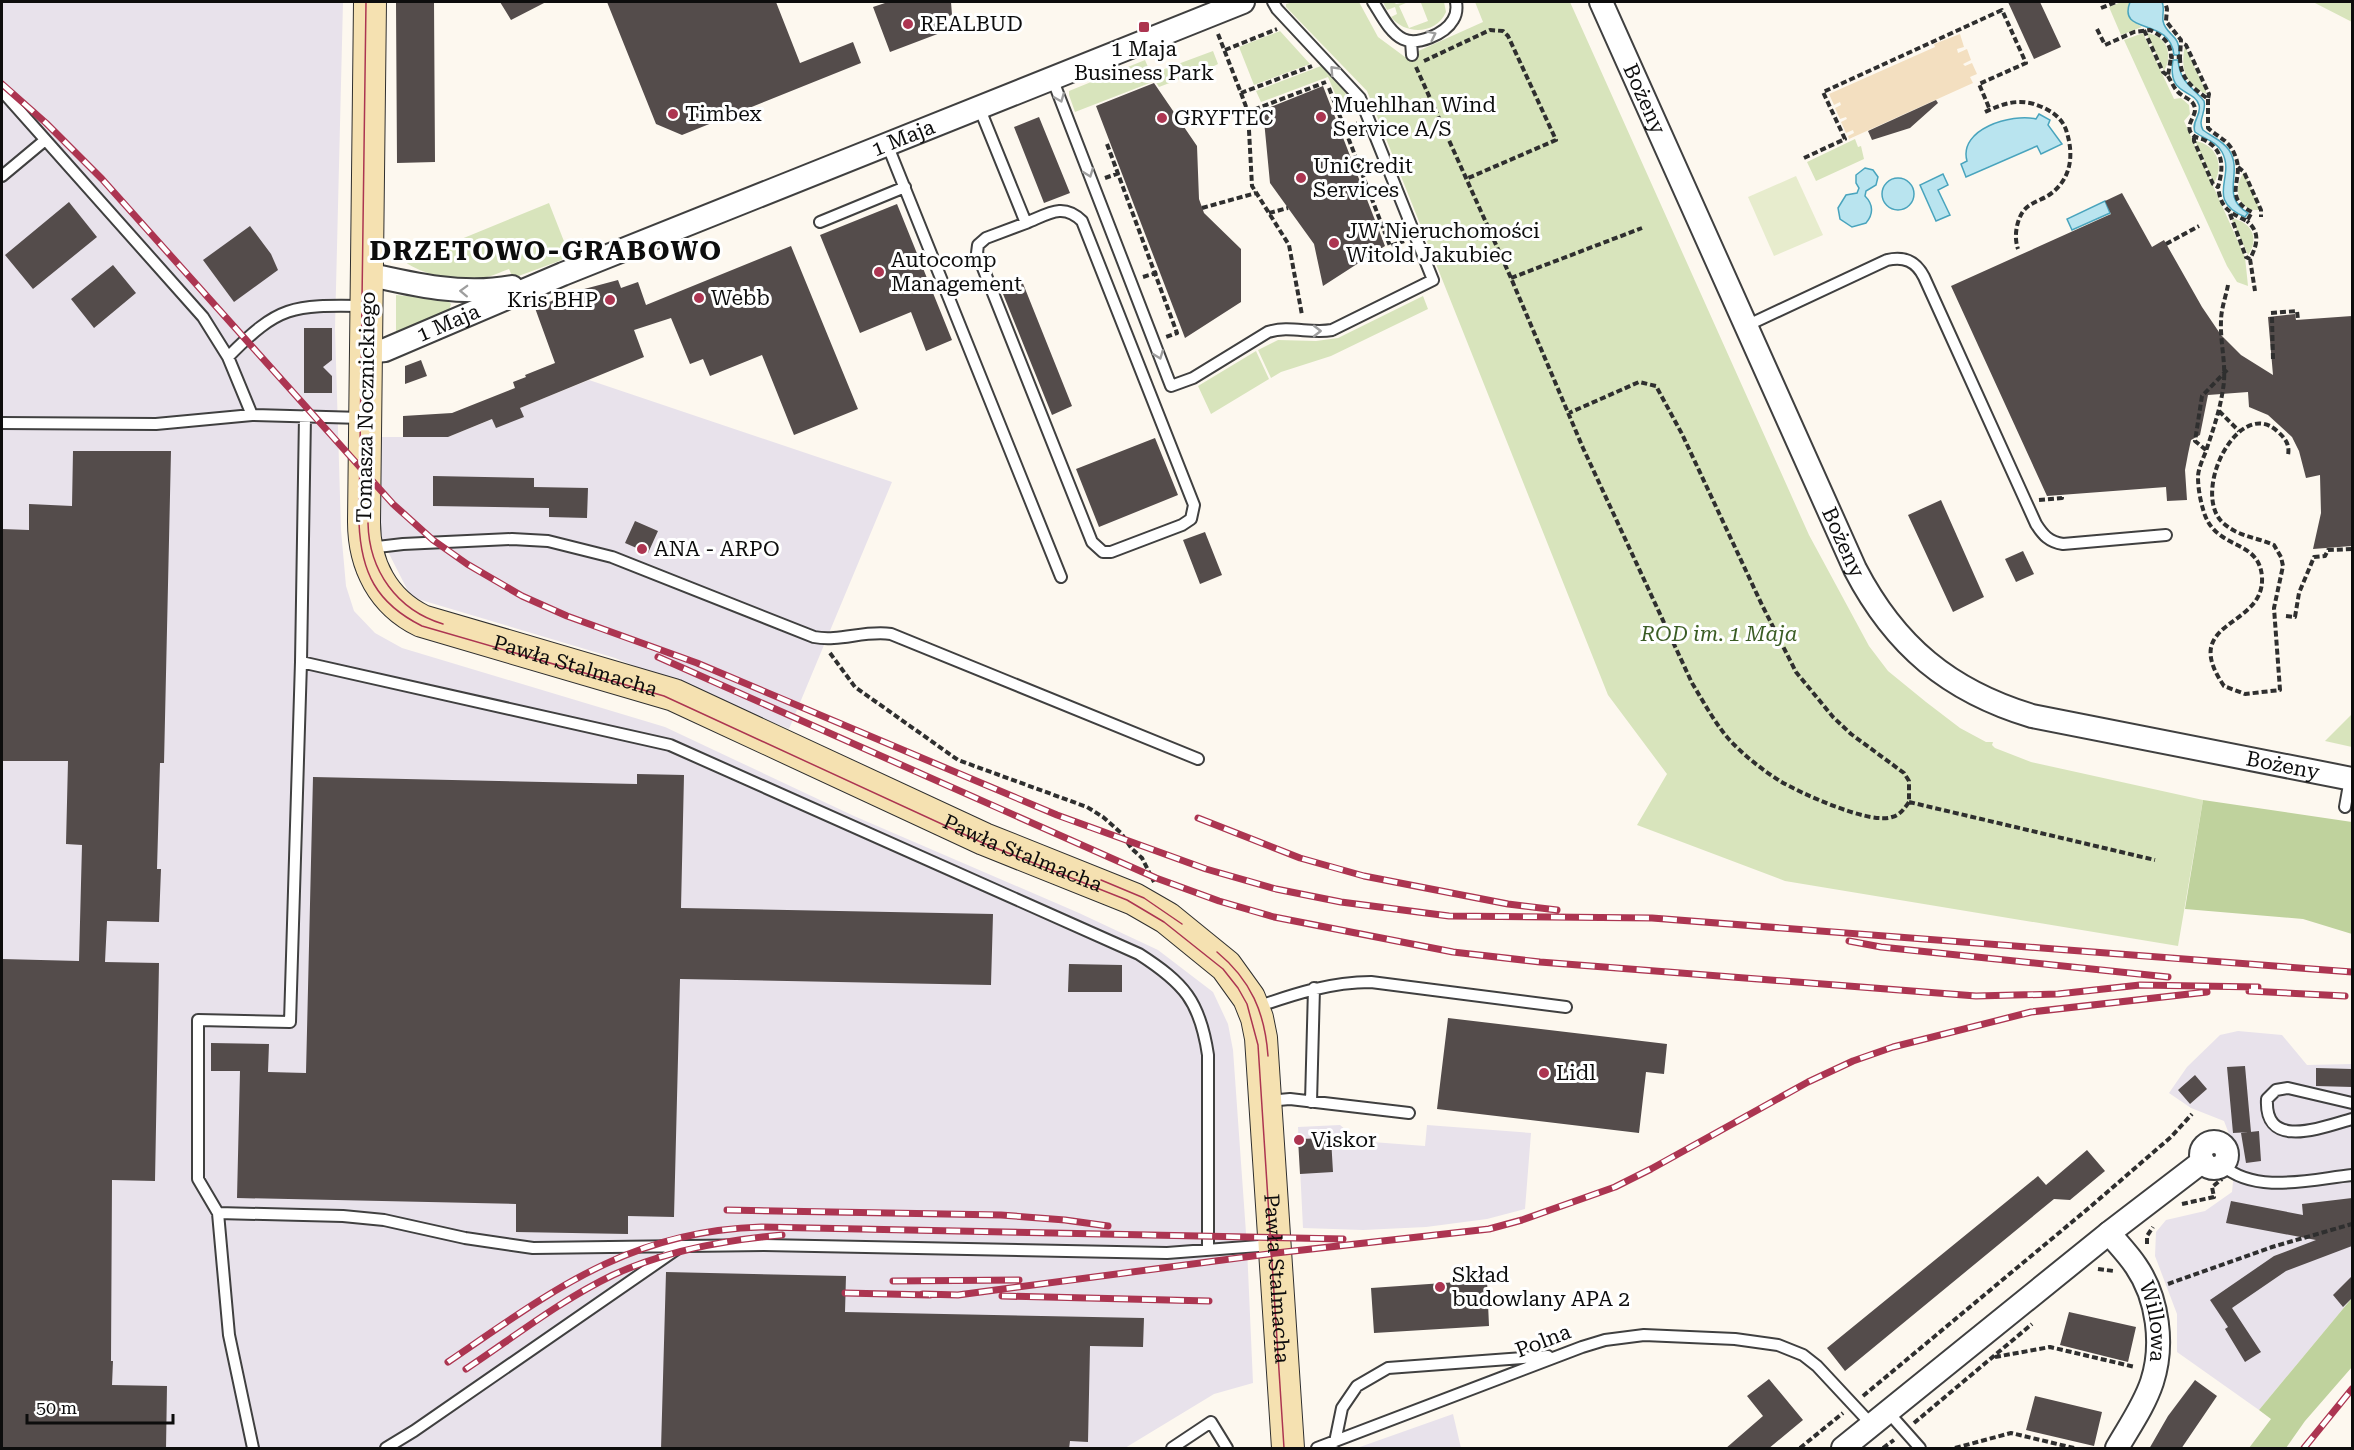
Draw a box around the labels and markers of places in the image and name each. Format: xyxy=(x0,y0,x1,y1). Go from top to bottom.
place label: REALBUD xyxy=(920,12,1023,36)
marker: REALBUD xyxy=(901,17,915,31)
marker: 1 Maja Business Park xyxy=(1137,20,1151,34)
place label: 1 Maja Business Park xyxy=(1074,37,1214,85)
place label: Muehlhan Wind Service A/S xyxy=(1333,93,1496,141)
place label: Timbex xyxy=(685,102,762,126)
place label: GRYFTEC xyxy=(1174,106,1274,130)
marker: Timbex xyxy=(666,107,680,121)
marker: Muehlhan Wind Service A/S xyxy=(1314,110,1328,124)
marker: GRYFTEC xyxy=(1155,111,1169,125)
place label: UniCredit Services xyxy=(1313,154,1413,202)
marker: UniCredit Services xyxy=(1294,171,1308,185)
place label: JW Nieruchomości Witold Jakubiec xyxy=(1346,219,1540,267)
marker: JW Nieruchomości Witold Jakubiec xyxy=(1327,236,1341,250)
place label: Autocomp Management xyxy=(891,248,1022,296)
marker: Autocomp Management xyxy=(872,265,886,279)
place label: Webb xyxy=(711,286,770,310)
place label: Kris BHP xyxy=(507,288,598,312)
marker: Webb xyxy=(692,291,706,305)
marker: Kris BHP xyxy=(603,293,617,307)
place label: ANA - ARPO xyxy=(654,537,780,561)
marker: ANA - ARPO xyxy=(635,542,649,556)
place label: Lidl xyxy=(1556,1061,1596,1085)
marker: Lidl xyxy=(1537,1066,1551,1080)
place label: Viskor xyxy=(1311,1128,1377,1152)
marker: Viskor xyxy=(1292,1133,1306,1147)
place label: Skład budowlany APA 2 xyxy=(1452,1263,1630,1311)
marker: Skład budowlany APA 2 xyxy=(1433,1280,1447,1294)

